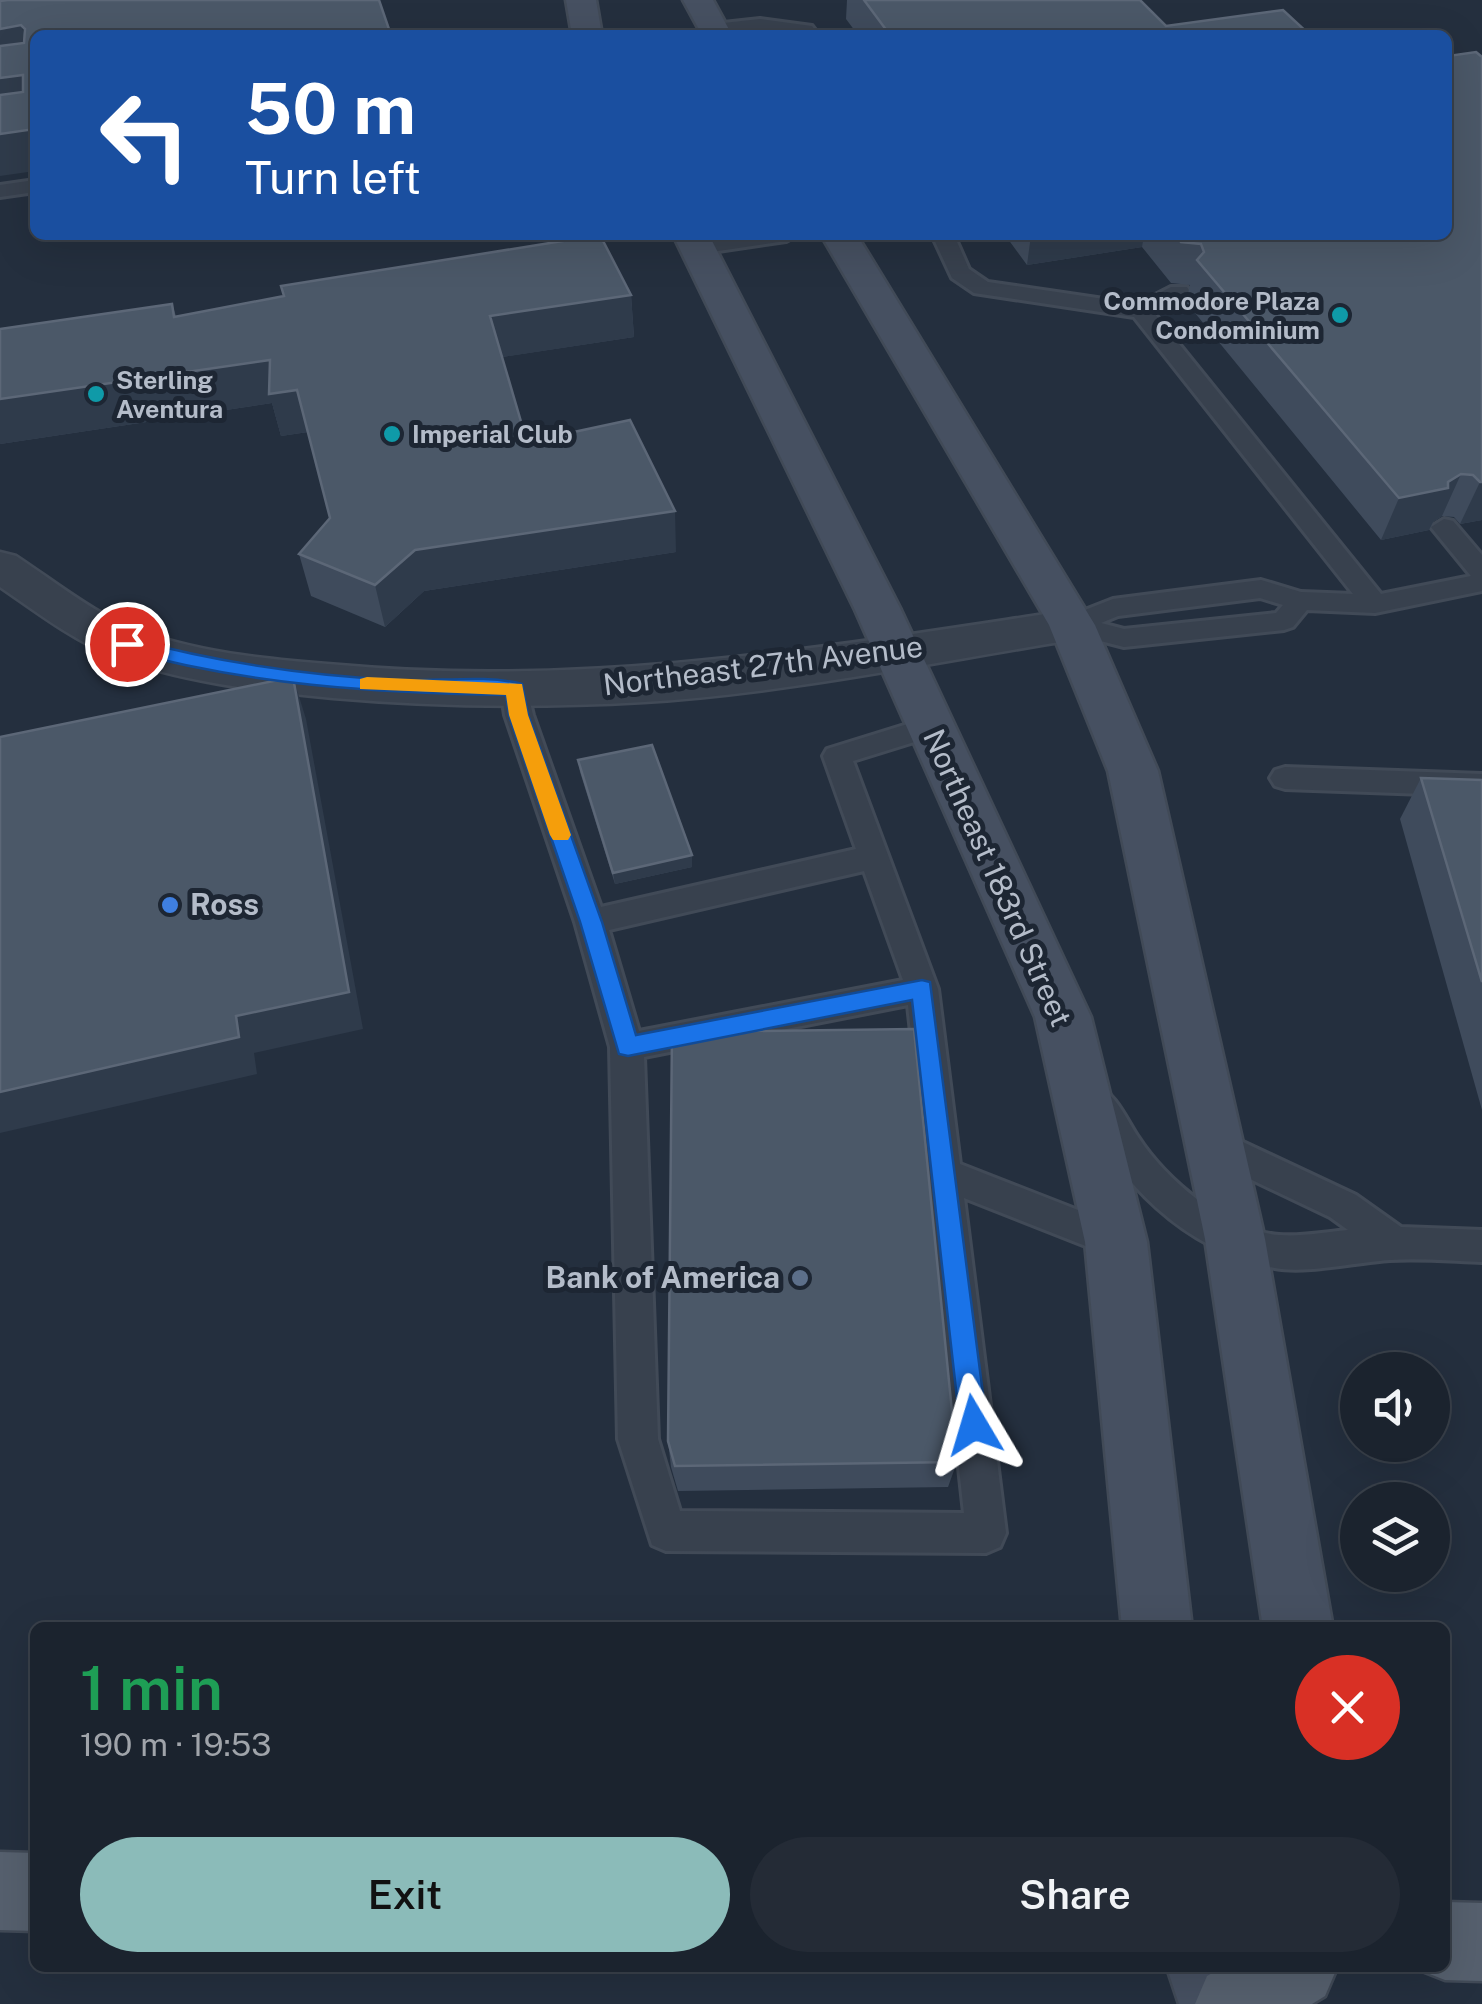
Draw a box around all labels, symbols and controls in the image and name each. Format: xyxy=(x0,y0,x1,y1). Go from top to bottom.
text: 50 m xyxy=(245,67,416,150)
icon: left xyxy=(80,70,210,200)
text: Turn left xyxy=(245,151,421,204)
place label: Commodore Plaza Condominium xyxy=(1103,286,1320,345)
marker: Commodore Plaza Condominium xyxy=(1329,304,1351,326)
place label: Sterling Aventura xyxy=(116,365,223,424)
marker: Sterling Aventura xyxy=(85,383,107,405)
place label: Imperial Club xyxy=(412,419,573,449)
marker: Imperial Club xyxy=(381,423,403,445)
pin xyxy=(85,602,170,687)
icon: arrive xyxy=(100,617,155,672)
street label: Northeast 27th Avenue xyxy=(601,628,925,702)
street label: Northeast 183rd Street xyxy=(916,724,1080,1032)
place label: Ross xyxy=(190,886,259,922)
marker: Ross xyxy=(159,894,181,916)
place label: Bank of America xyxy=(546,1259,780,1295)
marker: Bank of America xyxy=(789,1267,811,1289)
map controls xyxy=(1340,1352,1450,1592)
button: sound xyxy=(1340,1352,1450,1462)
position arrow xyxy=(922,1373,1026,1477)
button: layers xyxy=(1340,1482,1450,1592)
text: 1 min xyxy=(80,1653,223,1724)
button: close xyxy=(1295,1655,1400,1760)
text: 190 m · 19:53 xyxy=(80,1726,271,1763)
button: Exit xyxy=(80,1837,730,1952)
button: Share xyxy=(750,1837,1400,1952)

